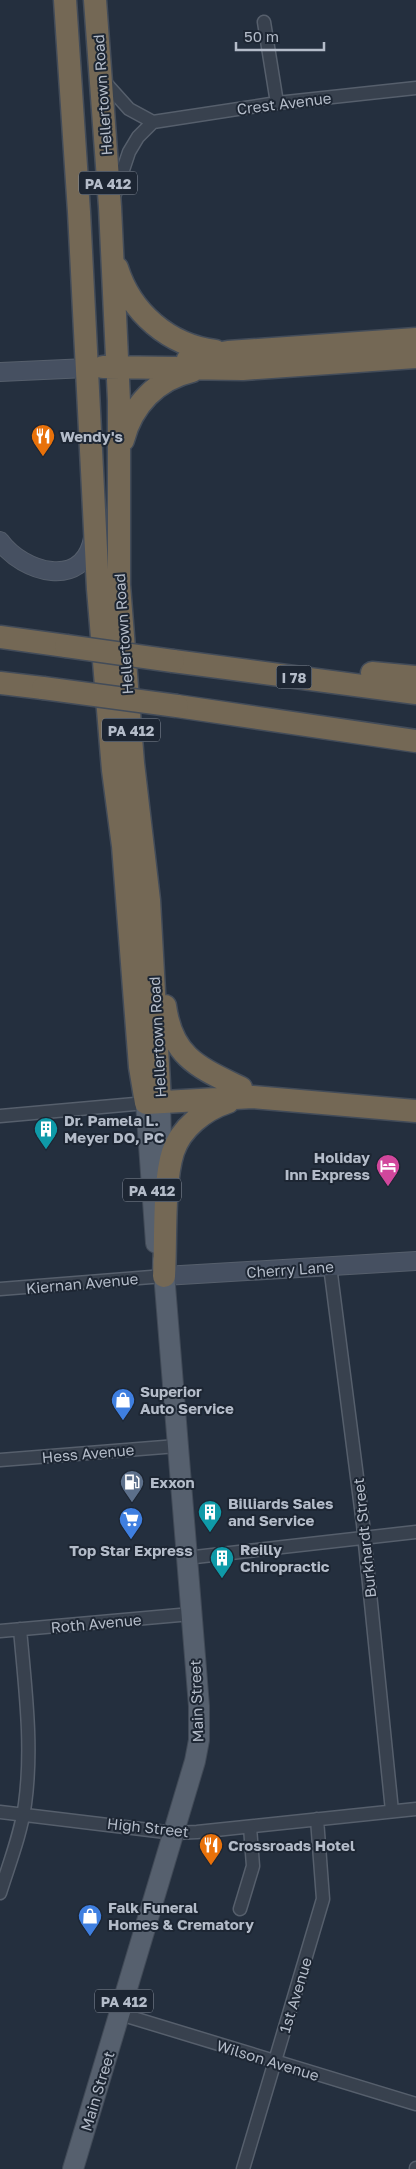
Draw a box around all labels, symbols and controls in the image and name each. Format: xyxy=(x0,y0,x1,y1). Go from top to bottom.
scale bar xyxy=(236,20,324,52)
text: 50 m xyxy=(244,27,279,45)
street label: Hellertown Road xyxy=(89,34,115,156)
street label: Crest Avenue xyxy=(236,88,333,118)
road number: PA 412 xyxy=(79,172,137,194)
restaurant icon: Wendy's xyxy=(30,423,56,457)
place label: Wendy's xyxy=(60,427,123,445)
street label: Hellertown Road xyxy=(110,573,136,695)
road number: I 78 xyxy=(276,666,312,689)
road number: PA 412 xyxy=(102,718,160,742)
street label: Hellertown Road xyxy=(145,976,169,1098)
place label: Dr. Pamela L. Meyer DO, PC xyxy=(64,1111,165,1146)
building icon: Dr. Pamela L. Meyer DO, PC xyxy=(33,1116,59,1150)
place label: Holiday Inn Express xyxy=(284,1148,370,1183)
hotel icon: Holiday Inn Express xyxy=(375,1153,401,1187)
road number: PA 412 xyxy=(123,1178,181,1202)
street label: Cherry Lane xyxy=(246,1257,335,1281)
street label: Kiernan Avenue xyxy=(25,1269,139,1297)
place label: Superior Auto Service xyxy=(140,1382,234,1417)
shop icon: Superior Auto Service xyxy=(110,1387,136,1421)
street label: Hess Avenue xyxy=(41,1440,135,1466)
fuel station icon: Exxon xyxy=(119,1469,145,1503)
place label: Exxon xyxy=(150,1473,195,1491)
street label: Burkhardt Street xyxy=(349,1477,379,1599)
place label: Billiards Sales and Service xyxy=(228,1494,334,1529)
building icon: Billiards Sales and Service xyxy=(197,1499,223,1533)
supermarket icon: Top Star Express xyxy=(118,1506,144,1540)
place label: Reilly Chiropractic xyxy=(240,1540,330,1575)
place label: Top Star Express xyxy=(69,1541,193,1559)
building icon: Reilly Chiropractic xyxy=(209,1545,235,1579)
street label: Roth Avenue xyxy=(50,1610,142,1636)
street label: Main Street xyxy=(186,1659,206,1743)
street label: High Street xyxy=(106,1814,190,1840)
restaurant icon: Crossroads Hotel xyxy=(198,1832,224,1866)
place label: Crossroads Hotel xyxy=(228,1836,355,1854)
place label: Falk Funeral Homes & Crematory xyxy=(108,1898,254,1933)
shop icon: Falk Funeral Homes & Crematory xyxy=(77,1903,103,1937)
street label: 1st Avenue xyxy=(275,1955,315,2035)
road number: PA 412 xyxy=(95,1990,153,2012)
street label: Wilson Avenue xyxy=(215,2036,322,2084)
street label: Main Street xyxy=(76,2049,118,2133)

